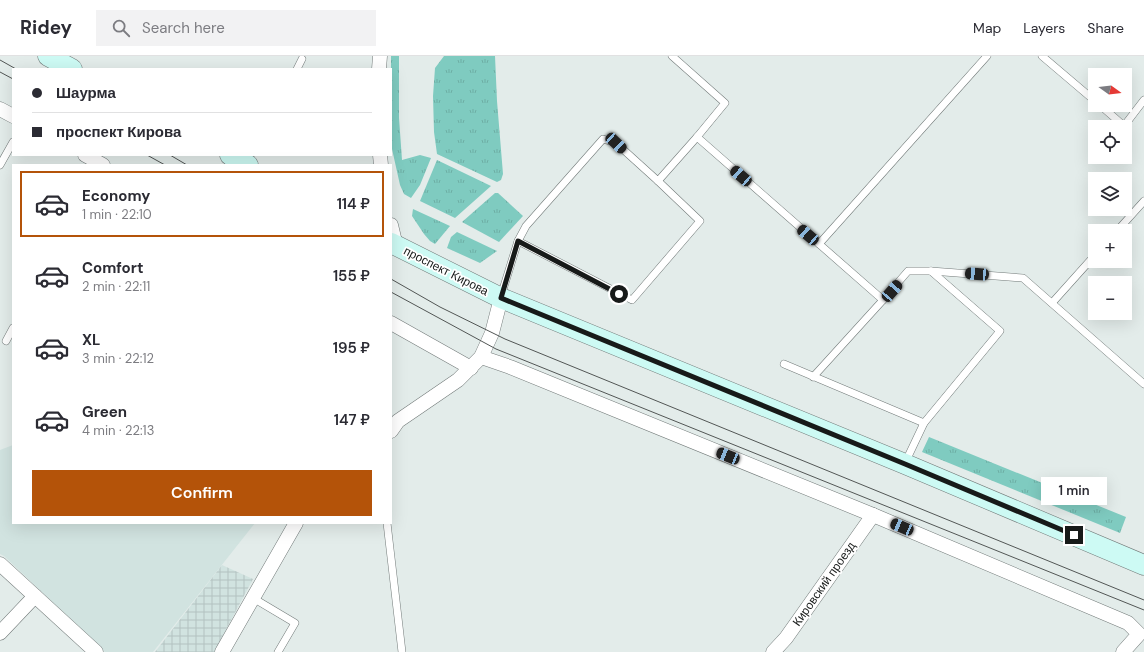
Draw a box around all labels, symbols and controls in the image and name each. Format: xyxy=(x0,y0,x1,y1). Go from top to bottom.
search box xyxy=(96,10,376,46)
text: Ridey xyxy=(20,15,72,40)
icon: search xyxy=(110,17,132,39)
text: Search here xyxy=(142,18,225,38)
text: Map xyxy=(973,19,1001,37)
text: Layers xyxy=(1023,19,1065,37)
text: Share xyxy=(1087,19,1124,37)
north arrow xyxy=(1088,68,1132,112)
map controls xyxy=(1088,68,1132,320)
text: Шаурма xyxy=(56,83,116,103)
button: locate xyxy=(1088,120,1132,164)
text: проспект Кирова xyxy=(56,122,181,142)
car xyxy=(603,130,629,156)
car xyxy=(728,164,754,188)
button: layers xyxy=(1088,172,1132,216)
icon: car xyxy=(34,186,70,222)
text: Economy xyxy=(82,186,150,206)
text: 114 ₽ xyxy=(337,194,370,214)
text: 1 min · 22:10 xyxy=(82,206,152,223)
car xyxy=(795,223,821,247)
button: + xyxy=(1088,224,1132,268)
street label: проспект Кирова xyxy=(401,243,491,299)
icon: car xyxy=(34,258,70,294)
text: Comfort xyxy=(82,258,143,278)
text: 155 ₽ xyxy=(333,266,370,286)
car xyxy=(965,267,989,281)
button: − xyxy=(1088,276,1132,320)
text: 2 min · 22:11 xyxy=(82,278,150,295)
car xyxy=(880,278,904,304)
route start xyxy=(610,285,628,303)
icon: car xyxy=(34,330,70,366)
text: XL xyxy=(82,330,100,350)
text: 195 ₽ xyxy=(333,338,370,358)
text: 3 min · 22:12 xyxy=(82,350,154,367)
icon: car xyxy=(34,402,70,438)
text: Green xyxy=(82,402,127,422)
text: 147 ₽ xyxy=(334,410,370,430)
text: 4 min · 22:13 xyxy=(82,422,154,439)
car xyxy=(715,446,741,466)
button: Confirm xyxy=(32,470,372,516)
callout: 1 min xyxy=(1041,477,1107,505)
text: 1 min xyxy=(1058,482,1090,499)
car xyxy=(889,517,915,537)
route end xyxy=(1065,526,1083,544)
street label: Кировский проезд xyxy=(789,539,859,629)

